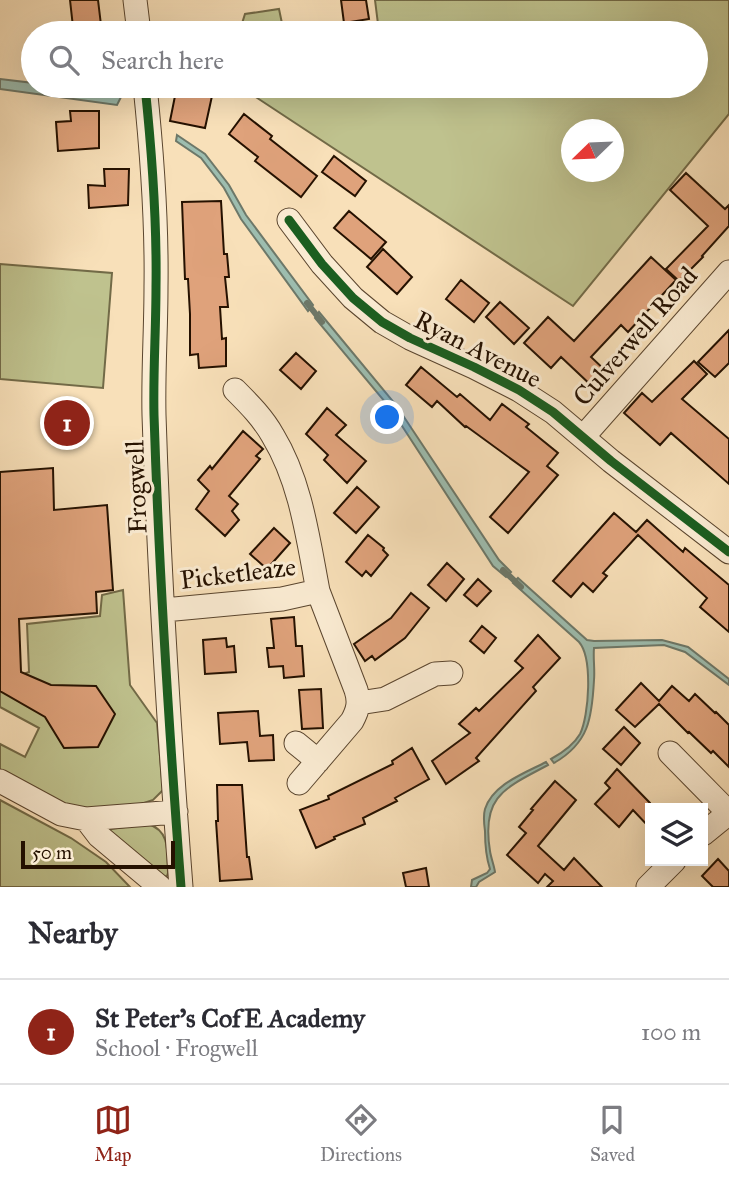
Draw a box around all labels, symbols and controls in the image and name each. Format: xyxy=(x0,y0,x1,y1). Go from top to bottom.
search box xyxy=(21,21,708,98)
icon: search xyxy=(45,41,83,79)
text: Search here xyxy=(101,44,224,76)
north arrow xyxy=(561,119,624,182)
street label: Culverwell Road xyxy=(566,260,704,412)
street label: Ryan Avenue xyxy=(409,303,547,395)
pin: 1 xyxy=(44,397,90,449)
your location xyxy=(370,400,404,434)
street label: Frogwell xyxy=(118,440,154,534)
street label: Picketleaze xyxy=(178,550,298,596)
map controls xyxy=(645,803,708,866)
button: layers xyxy=(645,803,708,866)
scale bar xyxy=(21,838,175,870)
text: 50 m xyxy=(32,841,72,864)
text: Nearby xyxy=(28,915,118,951)
text: St Peter's CofE Academy xyxy=(95,1002,365,1034)
text: 1 xyxy=(46,1018,56,1046)
text: 100 m xyxy=(641,1018,701,1046)
text: School · Frogwell xyxy=(95,1034,258,1062)
tab: Map xyxy=(94,1101,132,1166)
tab: Directions xyxy=(320,1101,402,1166)
tab: Saved xyxy=(590,1101,635,1166)

